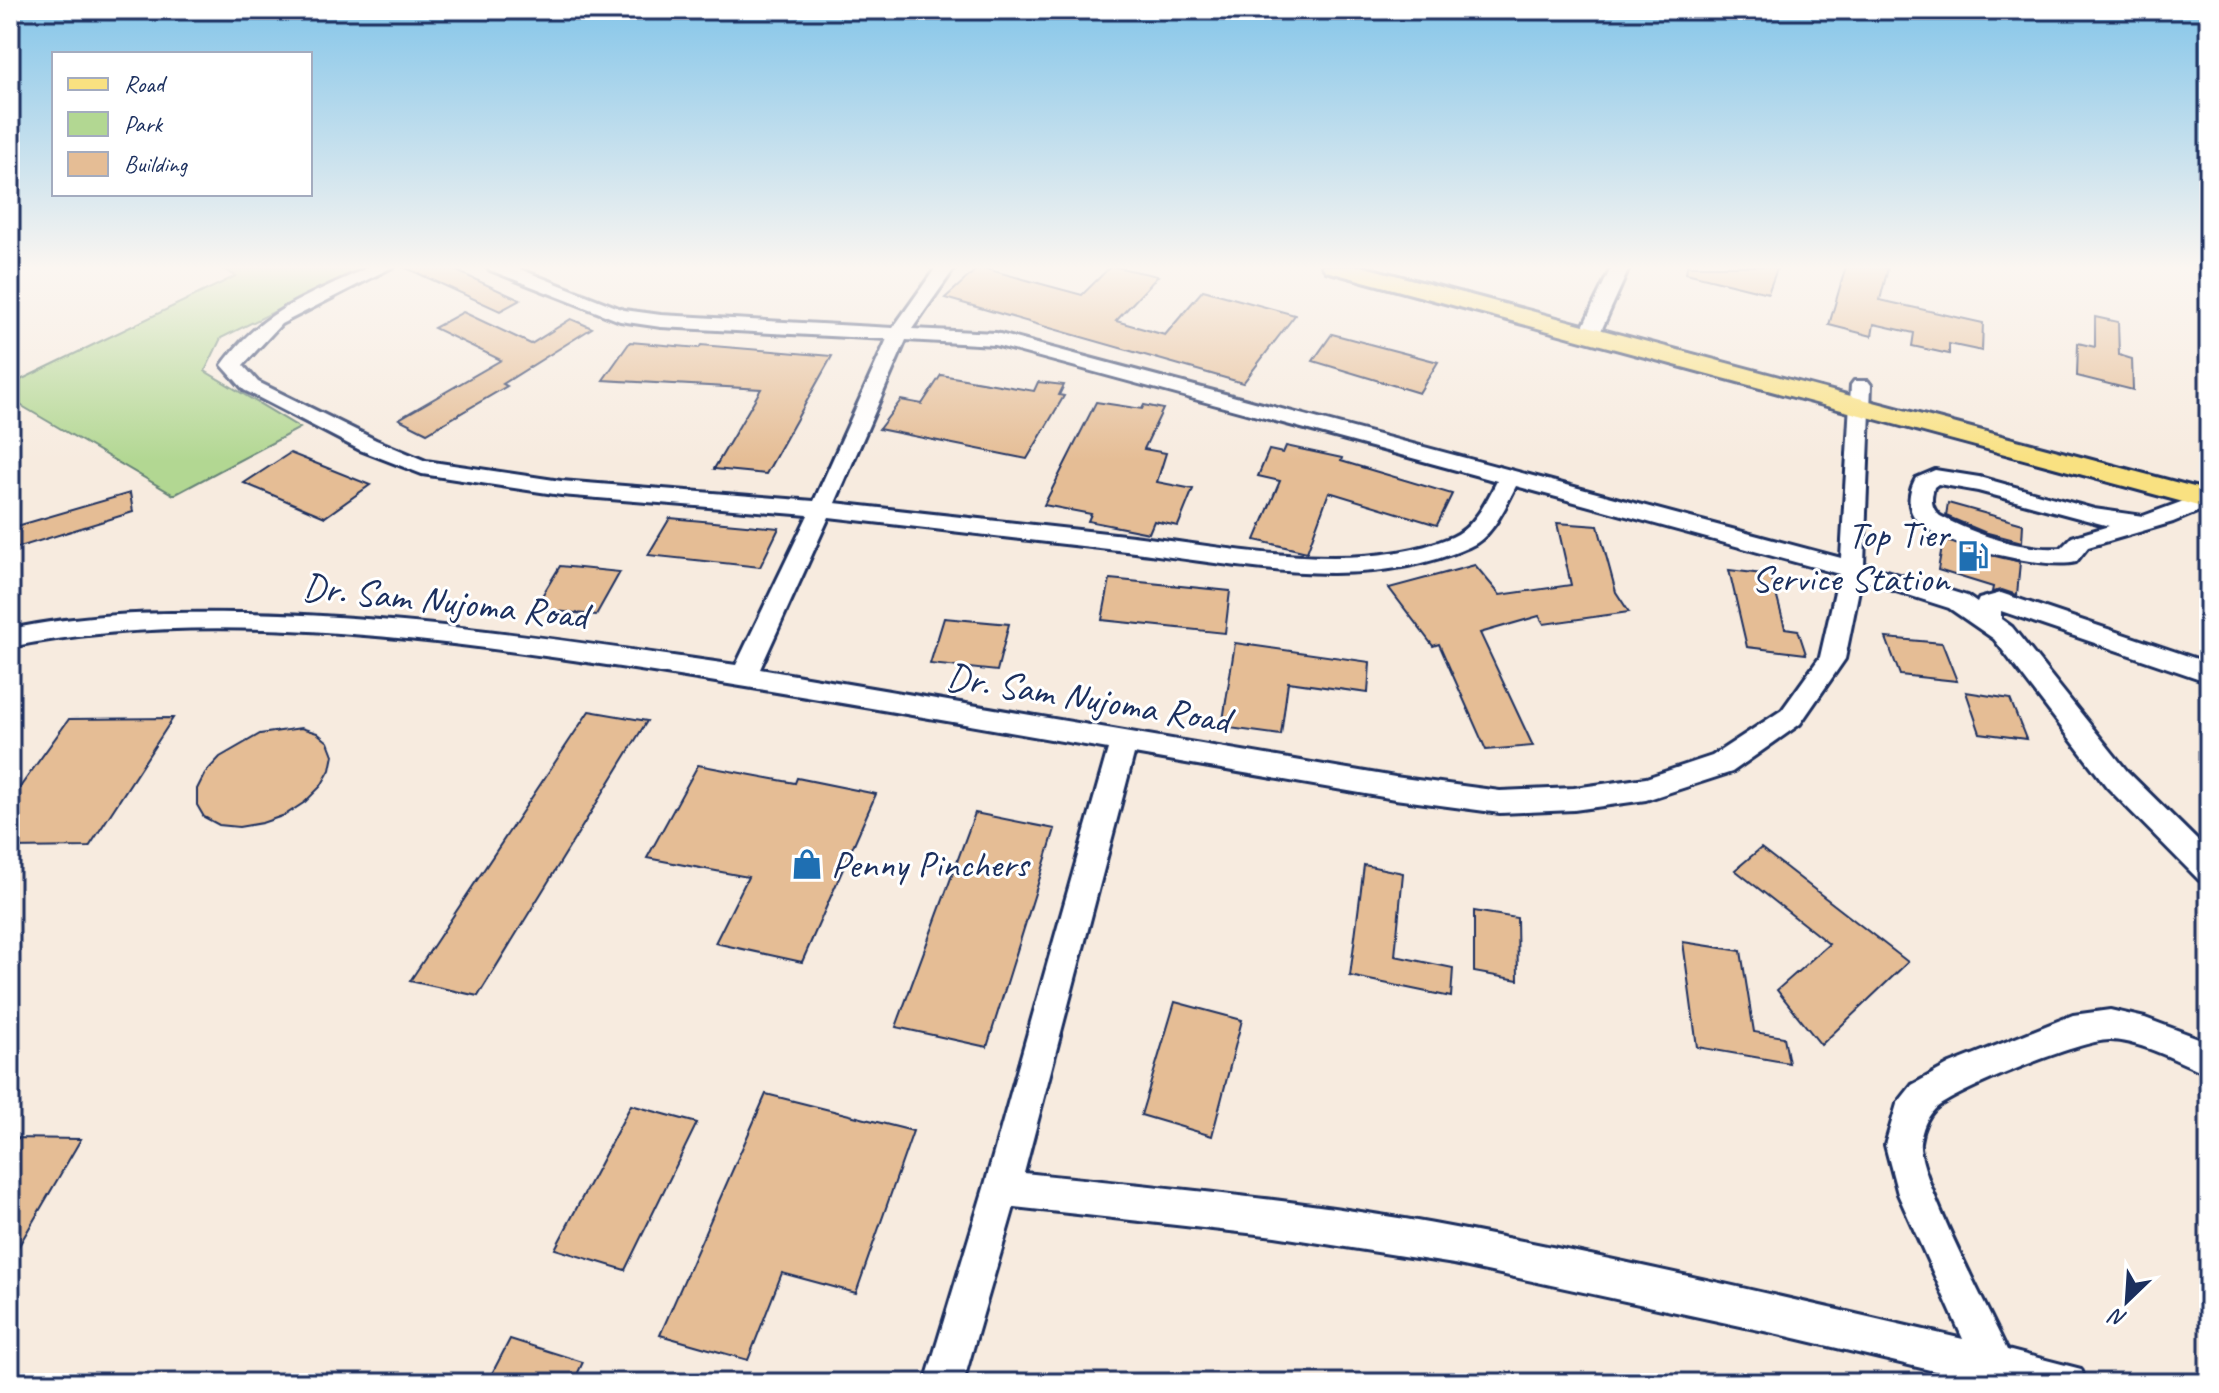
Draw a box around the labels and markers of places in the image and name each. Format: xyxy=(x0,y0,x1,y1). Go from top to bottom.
place label: Top Tier Service Station xyxy=(1751,511,1951,602)
fuel station icon: Top Tier Service Station xyxy=(1956,539,1990,573)
place label: Penny Pinchers xyxy=(831,841,1031,888)
shop icon: Penny Pinchers xyxy=(790,847,824,881)

